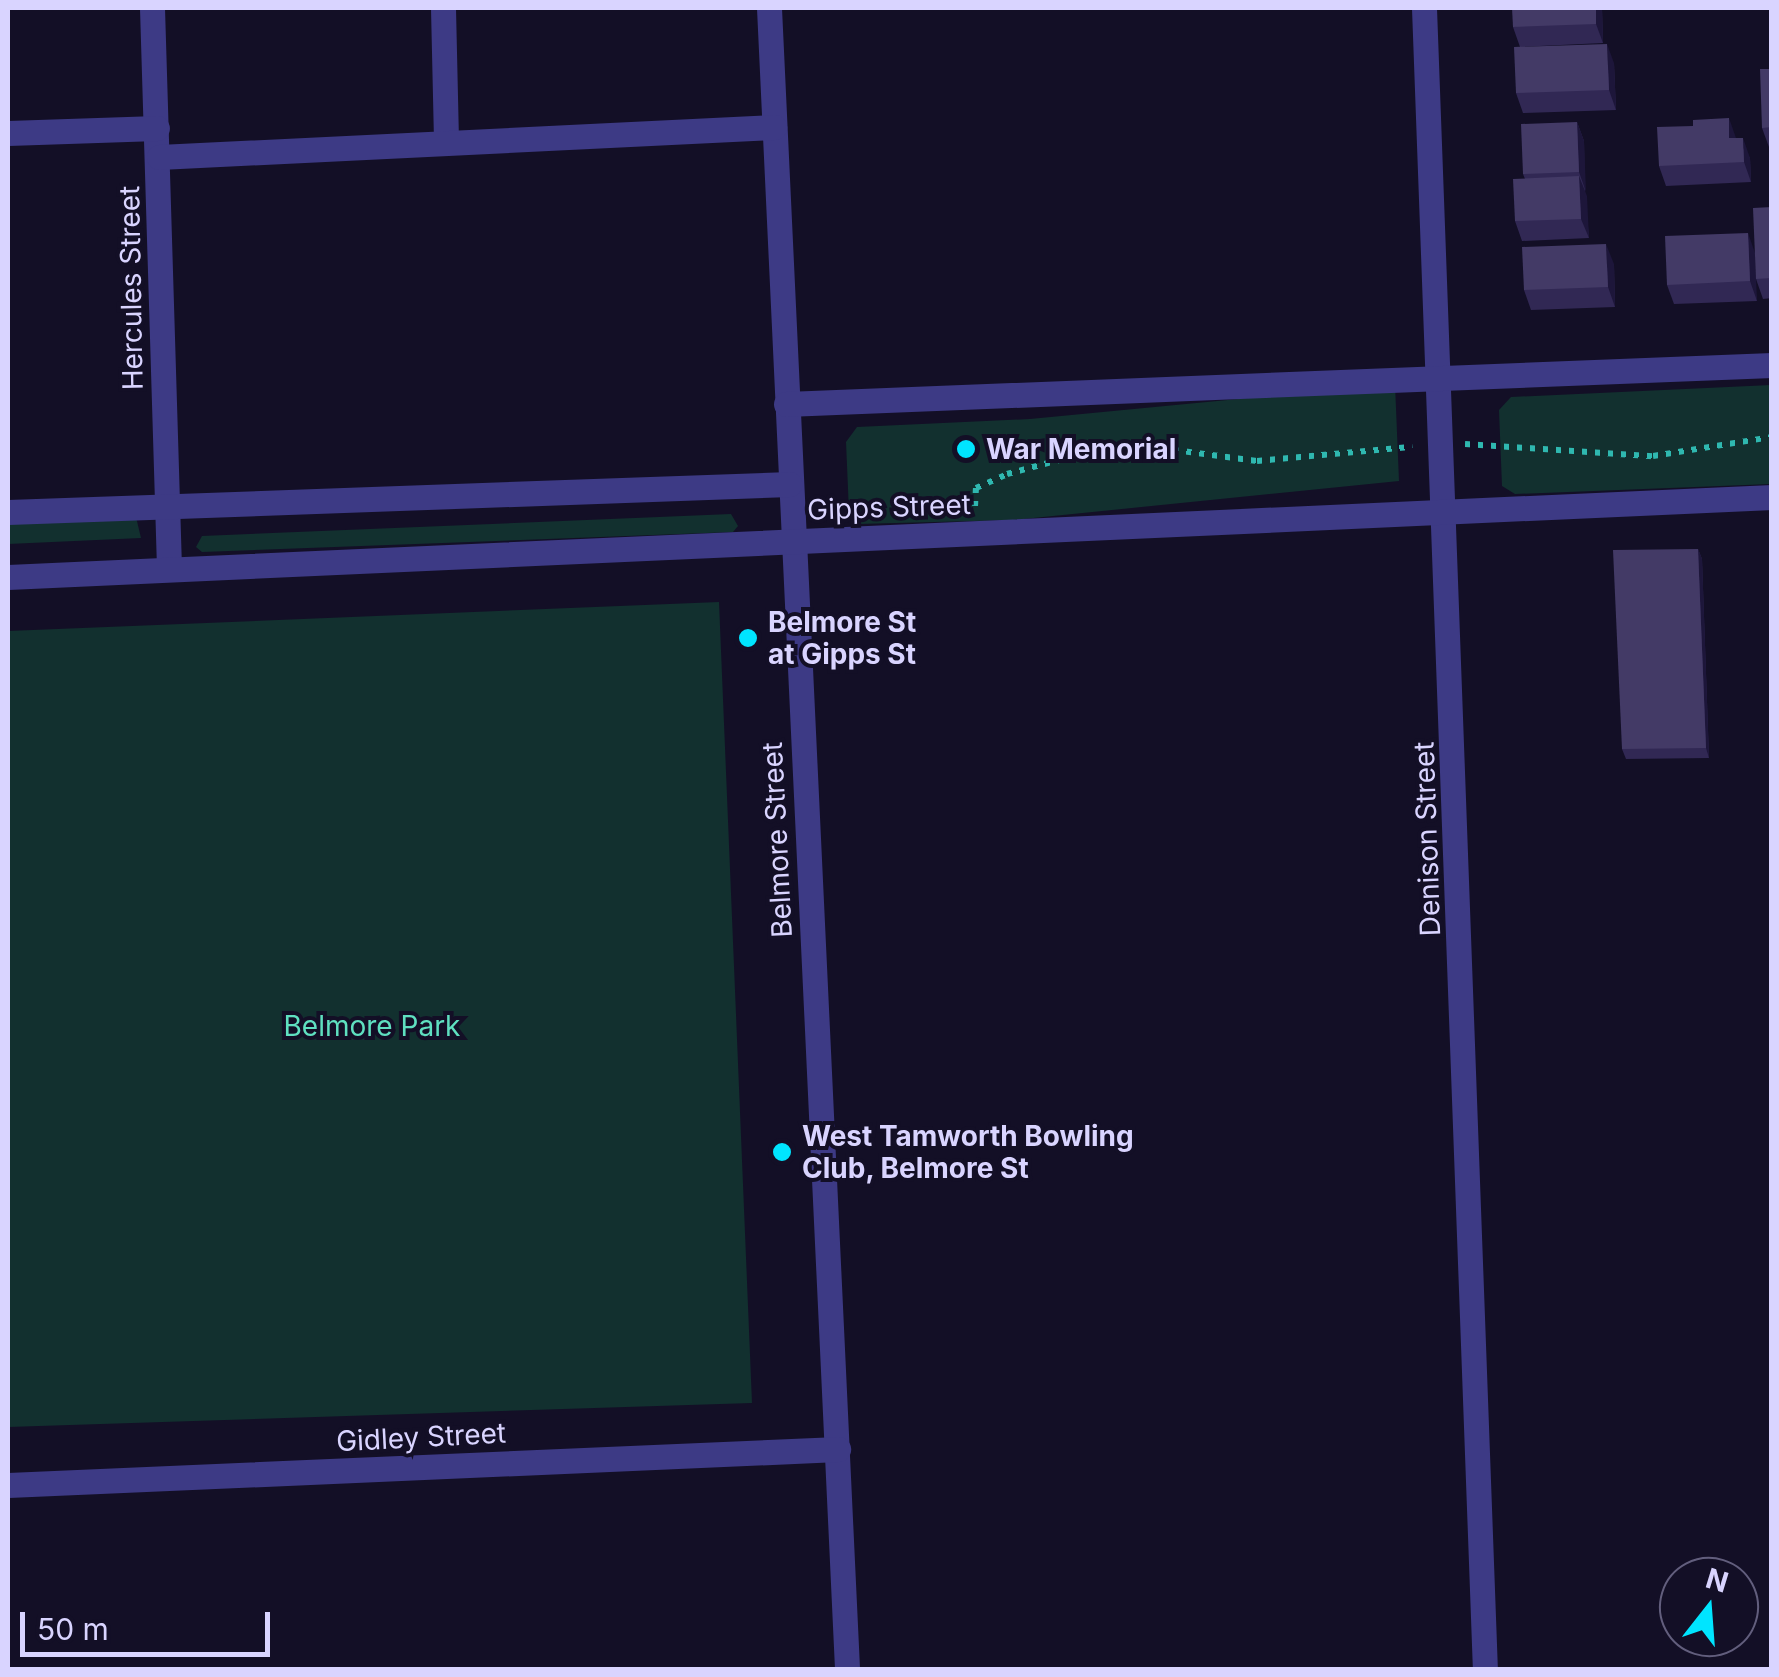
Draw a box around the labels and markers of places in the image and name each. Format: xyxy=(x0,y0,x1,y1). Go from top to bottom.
place label: War Memorial xyxy=(986,432,1176,466)
marker: War Memorial xyxy=(955,438,977,460)
place label: Belmore St at Gipps St xyxy=(768,605,916,671)
marker: Belmore St at Gipps St xyxy=(737,627,759,649)
place label: West Tamworth Bowling Club, Belmore St xyxy=(802,1119,1134,1185)
marker: West Tamworth Bowling Club, Belmore St xyxy=(771,1141,793,1163)

